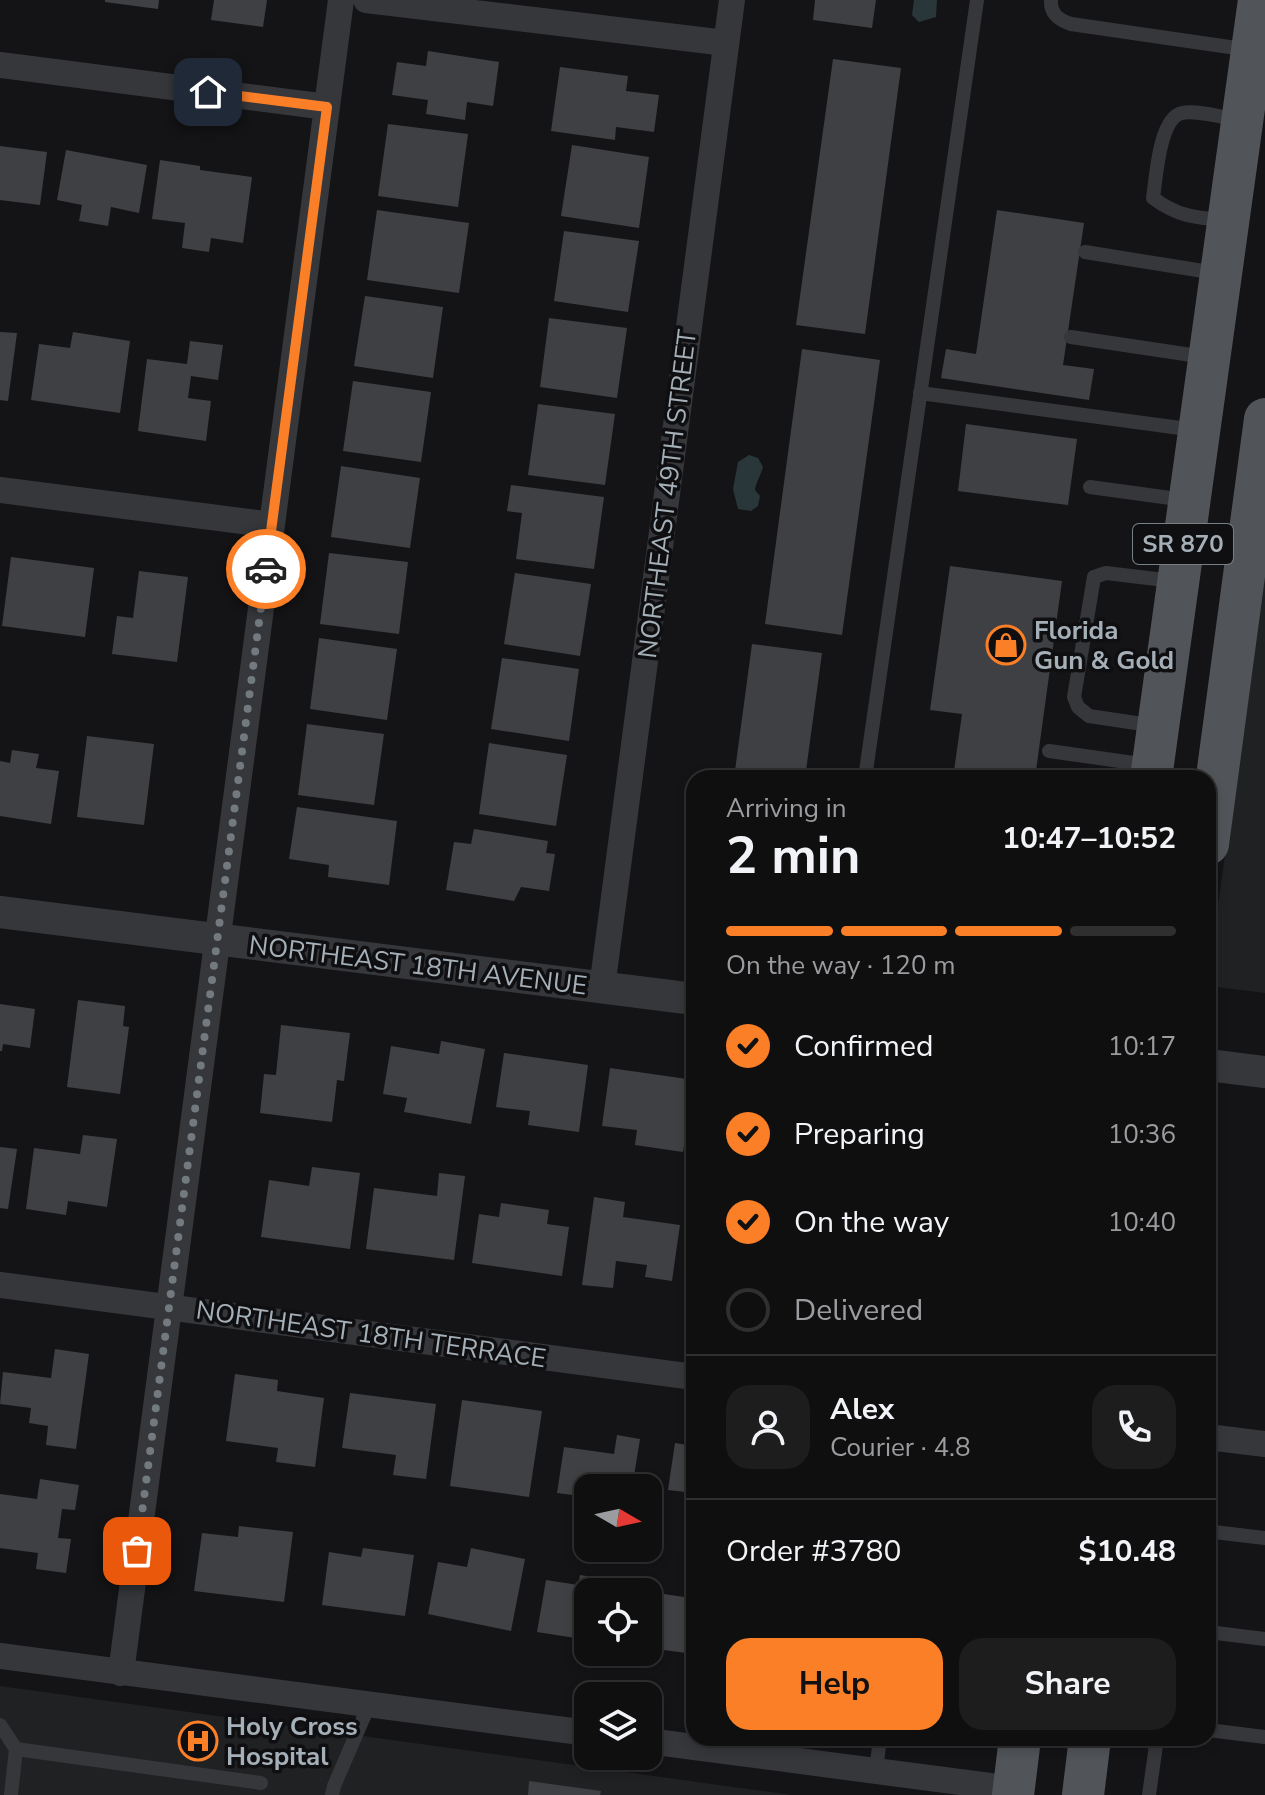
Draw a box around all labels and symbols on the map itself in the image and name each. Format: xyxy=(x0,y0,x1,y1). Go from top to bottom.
pin xyxy=(174,58,242,126)
street label: NORTHEAST 49TH STREET xyxy=(630,328,705,660)
road number: SR 870 xyxy=(1133,524,1233,564)
courier xyxy=(226,529,306,609)
place label: Florida Gun & Gold xyxy=(1034,613,1174,678)
shop icon: Florida Gun & Gold xyxy=(985,624,1027,666)
street label: NORTHEAST 18TH AVENUE xyxy=(247,927,589,1004)
street label: NORTHEAST 18TH TERRACE xyxy=(194,1293,548,1376)
north arrow xyxy=(574,1474,662,1562)
pin xyxy=(103,1517,171,1585)
place label: Holy Cross Hospital xyxy=(226,1709,358,1774)
hospital icon: Holy Cross Hospital xyxy=(177,1720,219,1762)

